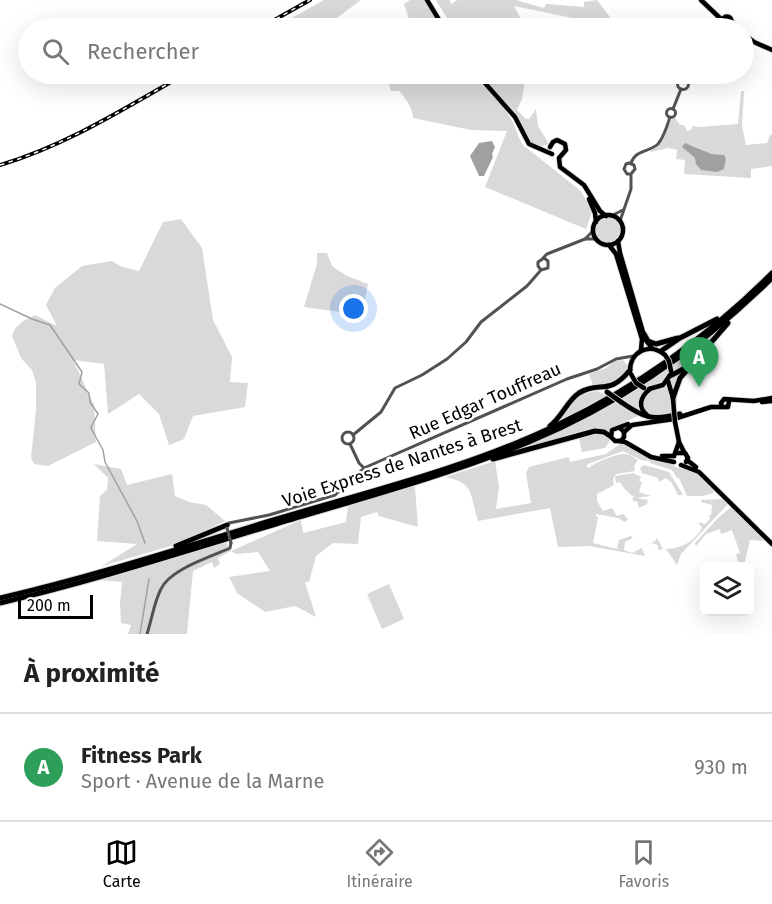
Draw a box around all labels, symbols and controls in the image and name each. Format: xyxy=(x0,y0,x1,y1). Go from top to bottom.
search box xyxy=(18,18,754,84)
icon: search xyxy=(39,35,72,68)
text: Rechercher xyxy=(87,38,199,65)
your location xyxy=(339,294,368,323)
pin: A xyxy=(680,338,718,387)
street label: Rue Edgar Touffreau xyxy=(406,358,564,444)
street label: Voie Express de Nantes à Brest xyxy=(280,414,525,512)
map controls xyxy=(700,562,754,616)
button: layers xyxy=(700,562,754,616)
scale bar xyxy=(18,592,93,620)
text: 200 m xyxy=(27,596,71,615)
text: À proximité xyxy=(24,658,159,689)
text: Fitness Park xyxy=(81,742,202,769)
text: A xyxy=(38,755,49,779)
text: 930 m xyxy=(694,755,748,779)
text: Sport · Avenue de la Marne xyxy=(81,769,324,793)
tab: Carte xyxy=(103,836,141,891)
tab: Itinéraire xyxy=(346,836,413,891)
tab: Favoris xyxy=(618,836,669,891)

